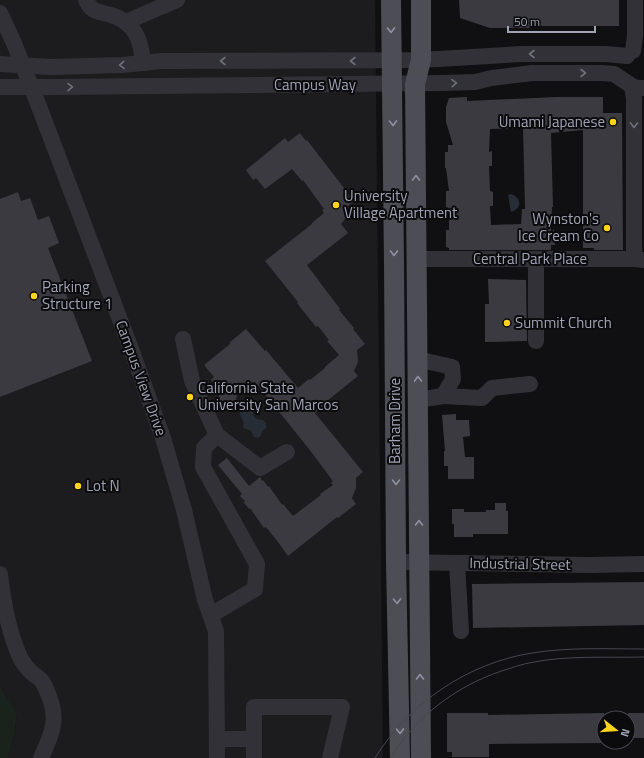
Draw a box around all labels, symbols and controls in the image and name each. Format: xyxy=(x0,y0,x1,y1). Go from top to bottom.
scale bar xyxy=(508,8,595,34)
text: 50 m xyxy=(514,12,540,31)
one-way arrow xyxy=(387,27,396,33)
one-way arrow xyxy=(529,50,535,58)
one-way arrow xyxy=(220,57,226,65)
one-way arrow xyxy=(350,57,356,65)
one-way arrow xyxy=(119,61,125,70)
one-way arrow xyxy=(580,69,586,77)
street label: Campus Way xyxy=(274,73,356,96)
one-way arrow xyxy=(451,78,457,87)
one-way arrow xyxy=(67,83,73,91)
place label: Umami Japanese xyxy=(499,110,605,133)
marker: Umami Japanese xyxy=(608,117,618,127)
one-way arrow xyxy=(389,120,397,126)
one-way arrow xyxy=(630,122,638,128)
one-way arrow xyxy=(412,175,420,181)
place label: University Village Apartment xyxy=(344,184,458,224)
marker: University Village Apartment xyxy=(331,200,341,210)
place label: Wynston's Ice Cream Co xyxy=(518,207,599,247)
marker: Wynston's Ice Cream Co xyxy=(602,223,612,233)
street label: Central Park Place xyxy=(473,247,587,270)
one-way arrow xyxy=(390,250,398,256)
place label: Parking Structure 1 xyxy=(42,275,113,315)
marker: Parking Structure 1 xyxy=(29,291,39,301)
place label: Summit Church xyxy=(515,311,612,334)
street label: Campus View Drive xyxy=(110,317,173,439)
marker: Summit Church xyxy=(502,318,512,328)
place label: California State University San Marcos xyxy=(198,376,338,416)
one-way arrow xyxy=(414,376,422,382)
street label: Barham Drive xyxy=(383,378,406,464)
marker: California State University San Marcos xyxy=(185,392,195,402)
place label: Lot N xyxy=(86,474,120,497)
one-way arrow xyxy=(392,479,400,485)
marker: Lot N xyxy=(73,481,83,491)
one-way arrow xyxy=(415,520,423,526)
street label: Industrial Street xyxy=(469,551,572,576)
one-way arrow xyxy=(393,598,401,604)
one-way arrow xyxy=(416,674,424,680)
north arrow xyxy=(596,710,636,750)
text: N xyxy=(617,727,634,739)
one-way arrow xyxy=(396,728,404,734)

